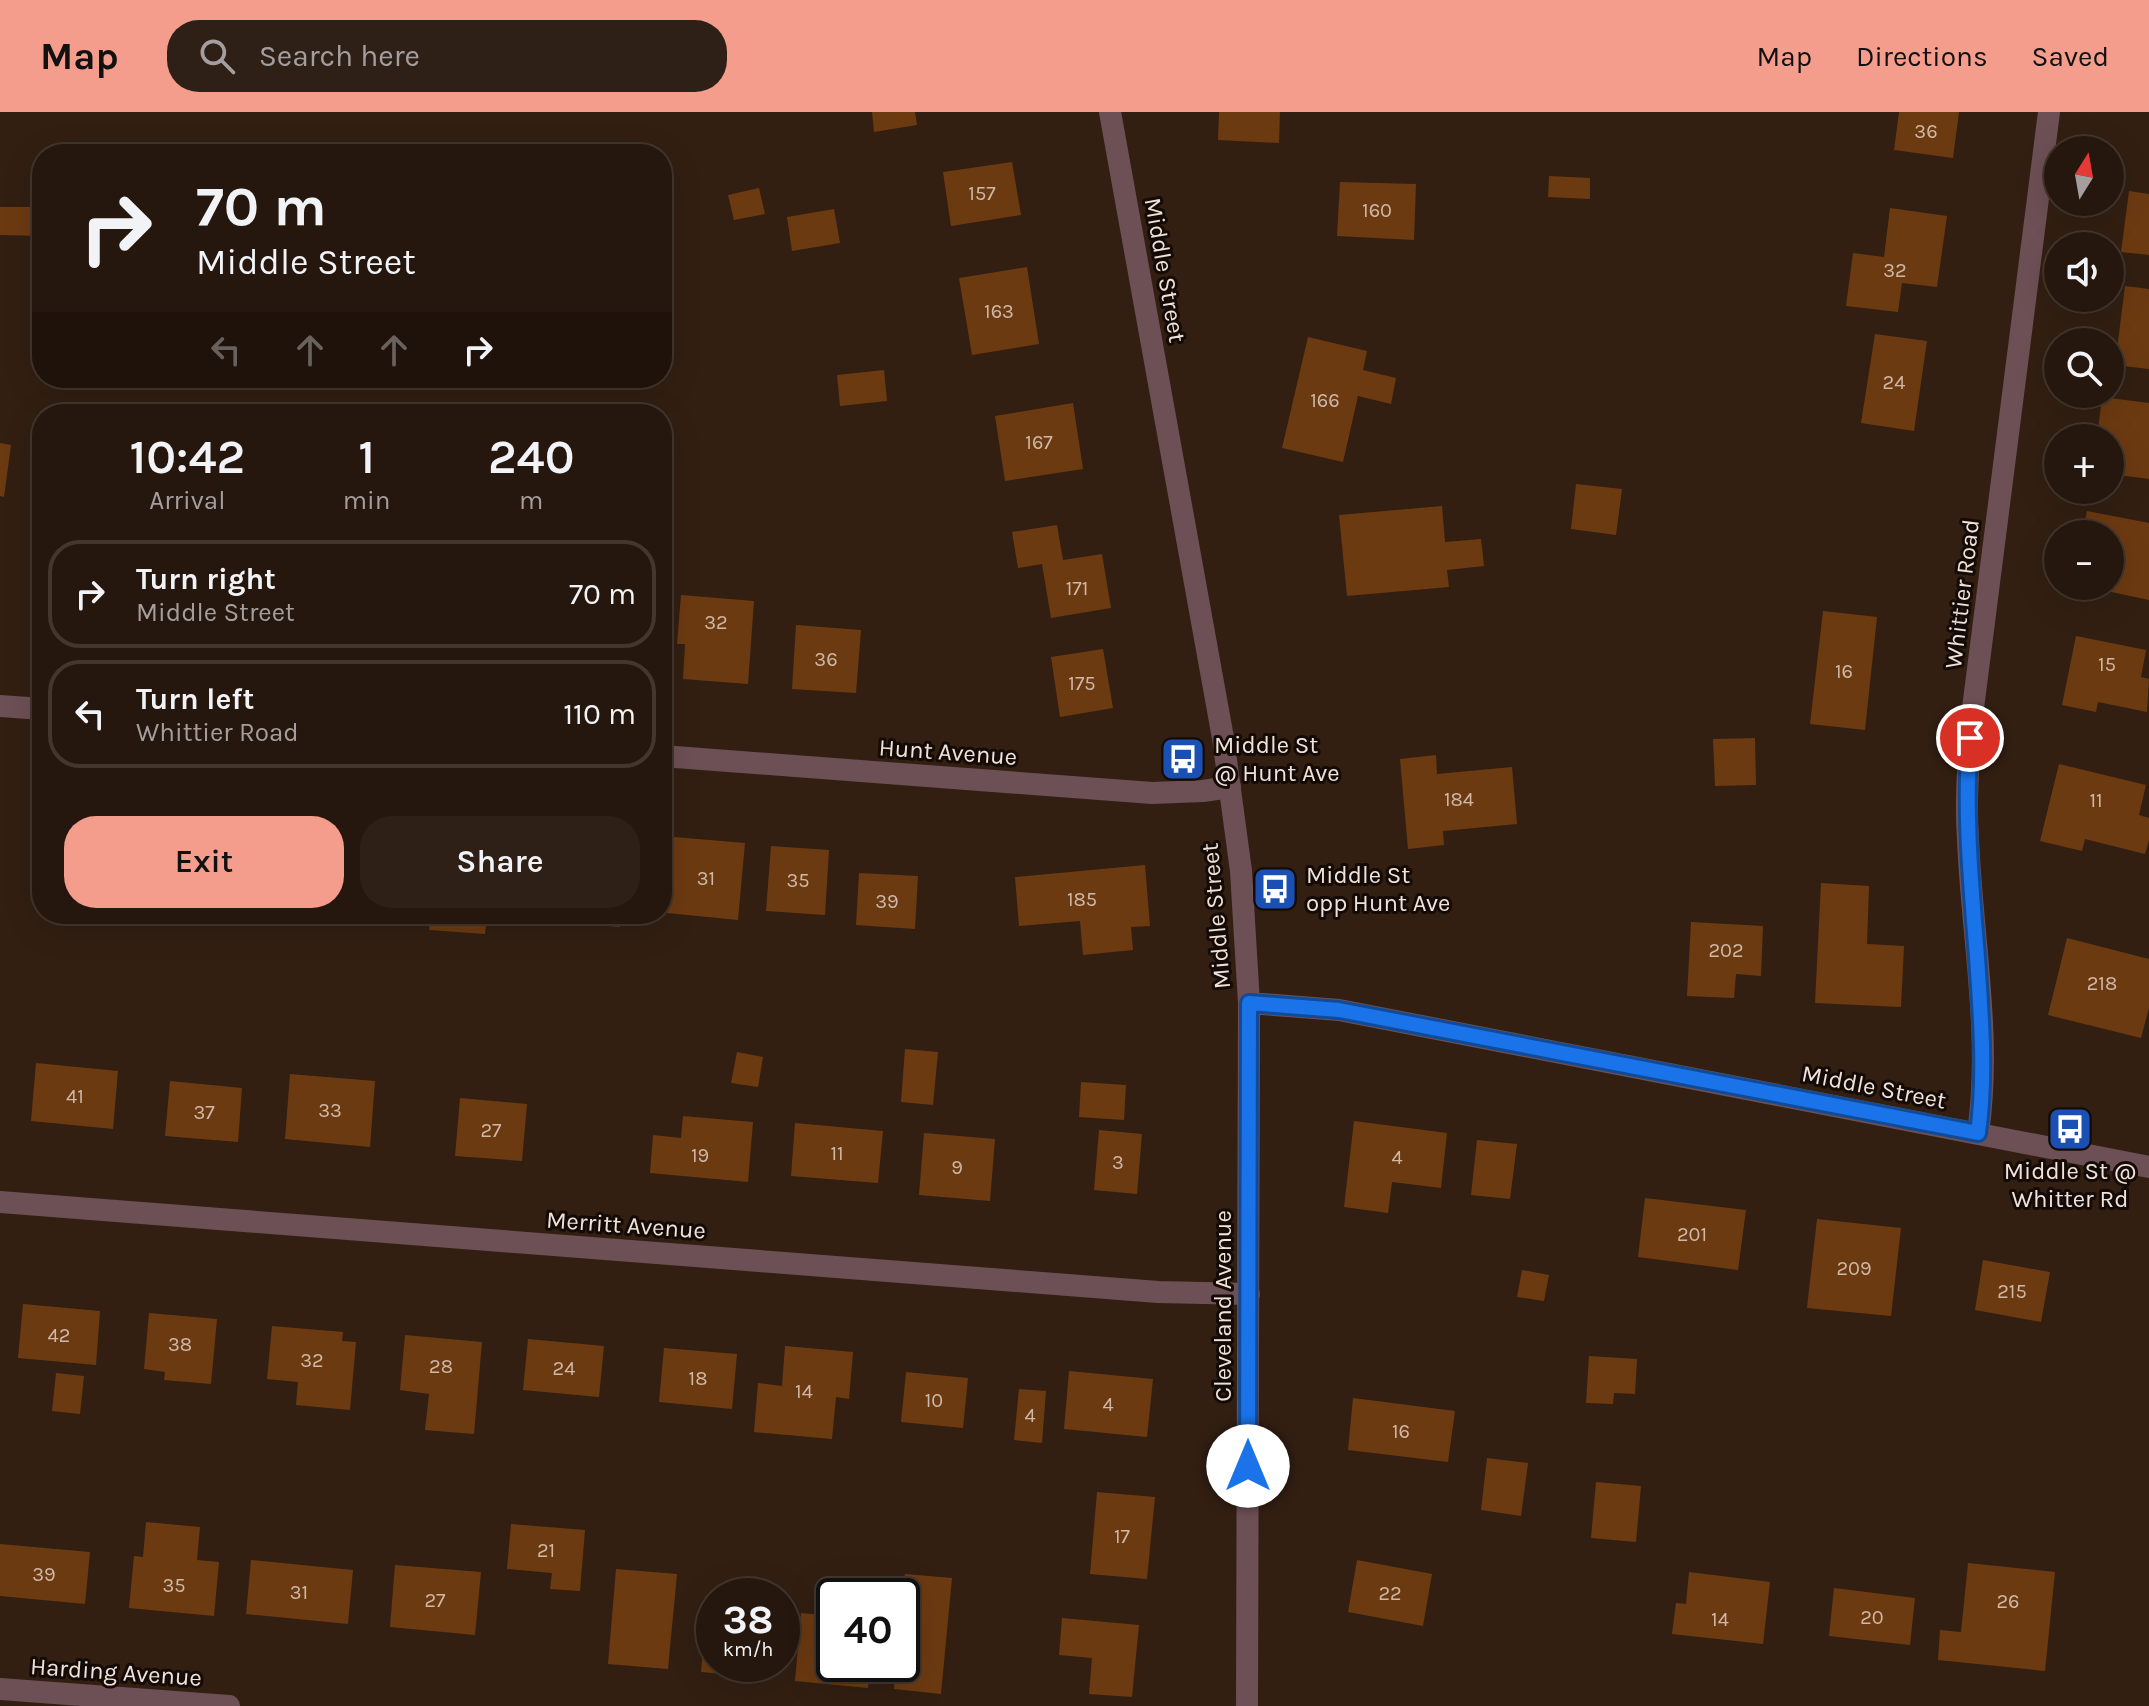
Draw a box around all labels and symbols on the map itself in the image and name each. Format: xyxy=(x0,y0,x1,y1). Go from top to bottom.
house number: 36 xyxy=(1914,120,1938,143)
north arrow xyxy=(2044,136,2124,216)
house number: 157 xyxy=(968,182,996,205)
street label: Middle Street xyxy=(1138,195,1192,345)
house number: 160 xyxy=(1362,199,1392,222)
house number: 32 xyxy=(1883,259,1907,282)
house number: 163 xyxy=(984,300,1014,323)
house number: 24 xyxy=(1883,371,1905,394)
house number: 166 xyxy=(1310,389,1340,412)
house number: 167 xyxy=(1025,431,1053,454)
street label: Whittier Road xyxy=(1939,518,1985,670)
house number: 171 xyxy=(1066,577,1088,600)
house number: 32 xyxy=(704,611,728,634)
house number: 36 xyxy=(814,648,838,671)
house number: 15 xyxy=(2098,653,2116,676)
house number: 16 xyxy=(1835,660,1853,683)
house number: 175 xyxy=(1068,672,1096,695)
pin xyxy=(1936,704,2004,772)
place label: Middle St @ Hunt Ave xyxy=(1214,731,1340,787)
street label: Hunt Avenue xyxy=(878,733,1018,771)
bus stop icon: Middle St @ Hunt Ave xyxy=(1159,735,1207,783)
house number: 184 xyxy=(1444,788,1474,811)
house number: 11 xyxy=(2089,789,2103,812)
street label: Middle Street xyxy=(1196,842,1236,990)
place label: Middle St opp Hunt Ave xyxy=(1306,861,1450,917)
bus stop icon: Middle St opp Hunt Ave xyxy=(1251,865,1299,913)
house number: 31 xyxy=(697,867,715,890)
house number: 35 xyxy=(786,869,810,892)
house number: 185 xyxy=(1067,888,1097,911)
house number: 39 xyxy=(875,890,899,913)
house number: 202 xyxy=(1708,939,1744,962)
house number: 218 xyxy=(2087,972,2117,995)
street label: Middle Street xyxy=(1799,1059,1949,1115)
house number: 41 xyxy=(66,1085,84,1108)
house number: 33 xyxy=(318,1099,342,1122)
house number: 37 xyxy=(193,1101,215,1124)
bus stop icon: Middle St @ Whitter Rd xyxy=(2046,1105,2094,1153)
house number: 27 xyxy=(481,1119,502,1142)
house number: 11 xyxy=(830,1142,844,1165)
house number: 19 xyxy=(691,1144,709,1167)
house number: 4 xyxy=(1391,1146,1403,1169)
house number: 3 xyxy=(1112,1151,1124,1174)
house number: 9 xyxy=(951,1156,963,1179)
place label: Middle St @ Whitter Rd xyxy=(2004,1157,2136,1213)
street label: Merritt Avenue xyxy=(545,1205,707,1245)
street label: Cleveland Avenue xyxy=(1209,1210,1237,1402)
house number: 201 xyxy=(1677,1223,1707,1246)
house number: 209 xyxy=(1836,1257,1872,1280)
house number: 215 xyxy=(1997,1280,2027,1303)
house number: 42 xyxy=(48,1324,70,1347)
house number: 38 xyxy=(168,1333,192,1356)
house number: 32 xyxy=(300,1349,324,1372)
house number: 28 xyxy=(429,1355,453,1378)
house number: 24 xyxy=(553,1357,575,1380)
house number: 18 xyxy=(689,1367,707,1390)
house number: 14 xyxy=(795,1380,813,1403)
house number: 10 xyxy=(925,1389,943,1412)
house number: 4 xyxy=(1102,1393,1114,1416)
house number: 4 xyxy=(1024,1404,1036,1427)
house number: 16 xyxy=(1392,1420,1410,1443)
position arrow xyxy=(1206,1424,1290,1508)
house number: 17 xyxy=(1114,1525,1131,1548)
house number: 21 xyxy=(537,1539,555,1562)
house number: 39 xyxy=(32,1563,56,1586)
house number: 35 xyxy=(162,1574,186,1597)
speed limit sign: 40 xyxy=(816,1578,920,1682)
house number: 31 xyxy=(290,1581,308,1604)
house number: 22 xyxy=(1378,1582,1402,1605)
house number: 27 xyxy=(425,1589,446,1612)
house number: 26 xyxy=(1996,1590,2020,1613)
house number: 20 xyxy=(1860,1606,1884,1629)
house number: 14 xyxy=(1711,1608,1729,1631)
street label: Harding Avenue xyxy=(29,1652,203,1692)

